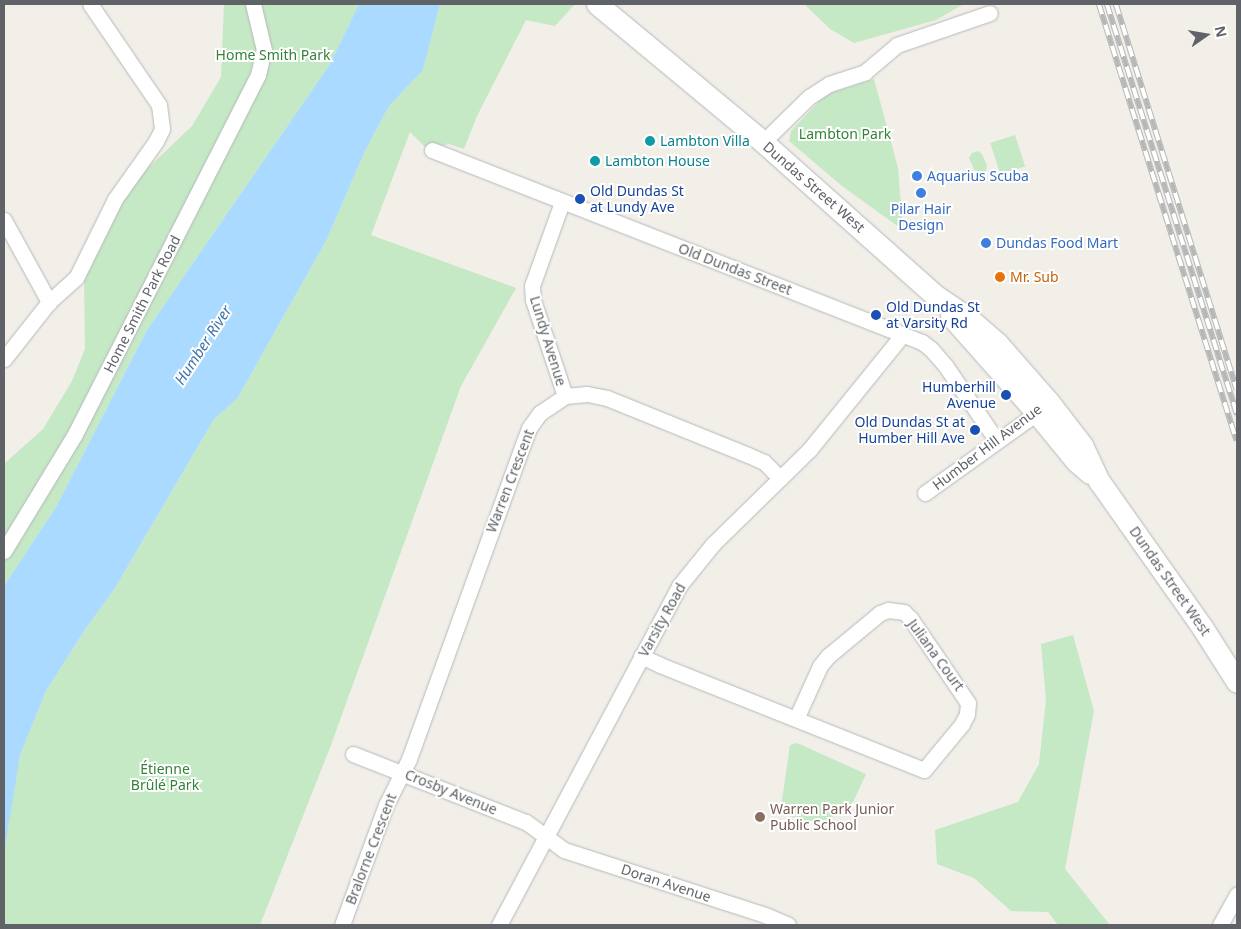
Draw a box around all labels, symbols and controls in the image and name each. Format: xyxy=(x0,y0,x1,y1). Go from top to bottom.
north arrow xyxy=(1181,10,1231,60)
text: N xyxy=(1211,24,1232,39)
park label: Home Smith Park xyxy=(216,47,330,63)
park label: Lambton Park xyxy=(799,126,891,142)
place label: Lambton Villa xyxy=(660,133,750,149)
marker: Lambton Villa xyxy=(644,135,656,147)
street label: Dundas Street West xyxy=(760,138,868,236)
place label: Lambton House xyxy=(605,153,710,169)
marker: Lambton House xyxy=(589,155,601,167)
place label: Aquarius Scuba xyxy=(927,168,1029,184)
marker: Aquarius Scuba xyxy=(911,170,923,182)
place label: Old Dundas St at Lundy Ave xyxy=(590,183,684,216)
marker: Pilar Hair Design xyxy=(915,187,927,199)
marker: Old Dundas St at Lundy Ave xyxy=(574,193,586,205)
place label: Pilar Hair Design xyxy=(891,201,951,233)
street label: Home Smith Park Road xyxy=(100,232,184,376)
place label: Dundas Food Mart xyxy=(996,235,1118,251)
marker: Dundas Food Mart xyxy=(980,237,992,249)
street label: Old Dundas Street xyxy=(676,240,794,298)
place label: Mr. Sub xyxy=(1010,269,1059,285)
marker: Mr. Sub xyxy=(994,271,1006,283)
street label: Lundy Avenue xyxy=(526,294,570,388)
place label: Old Dundas St at Varsity Rd xyxy=(886,299,980,332)
water label: Humber River xyxy=(171,302,235,388)
marker: Old Dundas St at Varsity Rd xyxy=(870,309,882,321)
place label: Humberhill Avenue xyxy=(922,379,996,412)
marker: Humberhill Avenue xyxy=(1000,389,1012,401)
street label: Humber Hill Avenue xyxy=(929,401,1045,493)
place label: Old Dundas St at Humber Hill Ave xyxy=(855,414,965,447)
marker: Old Dundas St at Humber Hill Ave xyxy=(969,424,981,436)
street label: Warren Crescent xyxy=(483,427,537,535)
street label: Dundas Street West xyxy=(1126,523,1214,639)
street label: Varsity Road xyxy=(635,580,689,660)
street label: Juliana Court xyxy=(904,616,968,694)
park label: Étienne Brûlé Park xyxy=(131,761,199,794)
street label: Crosby Avenue xyxy=(403,766,499,818)
street label: Bralorne Crescent xyxy=(342,791,400,907)
place label: Warren Park Junior Public School xyxy=(770,801,894,834)
marker: Warren Park Junior Public School xyxy=(754,811,766,823)
street label: Doran Avenue xyxy=(619,861,713,905)

